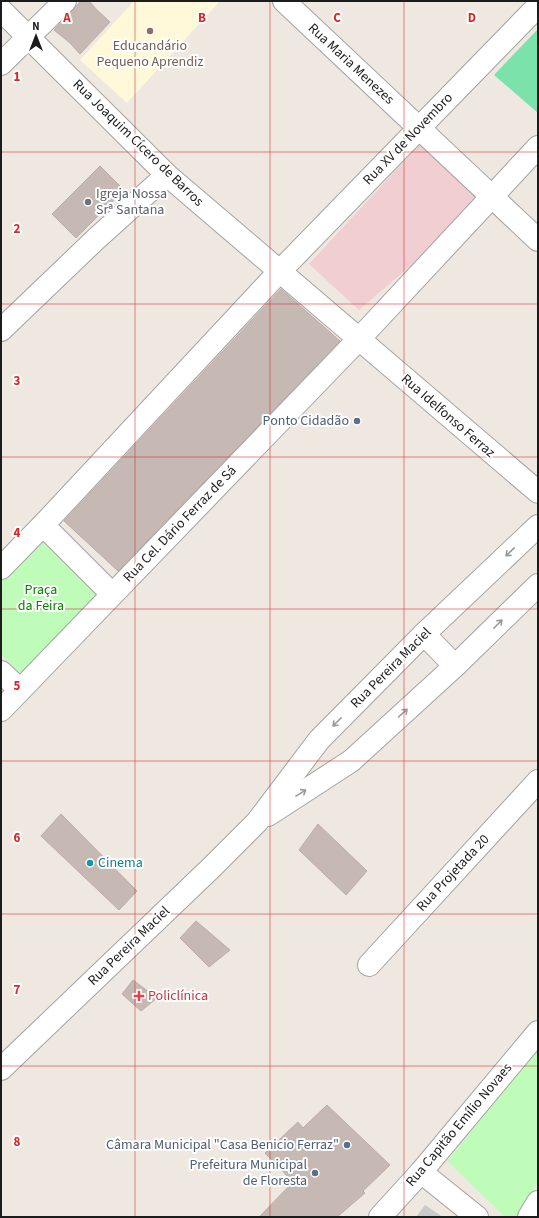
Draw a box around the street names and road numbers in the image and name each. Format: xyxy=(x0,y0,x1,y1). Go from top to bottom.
street label: Rua Maria Menezes xyxy=(304,19,399,109)
street label: Rua Joaquim Cícero de Barros xyxy=(68,75,208,211)
street label: Rua XV de Novembro xyxy=(358,88,458,190)
street label: Rua Idelfonso Ferraz xyxy=(397,369,499,463)
street label: Rua Cel. Dário Ferraz de Sá xyxy=(119,461,241,587)
street label: Rua Pereira Maciel xyxy=(346,623,436,713)
street label: Rua Projetada 20 xyxy=(412,830,494,916)
street label: Rua Pereira Maciel xyxy=(84,901,175,990)
street label: Rua Capitão Emílio Novaes xyxy=(401,1059,517,1191)

